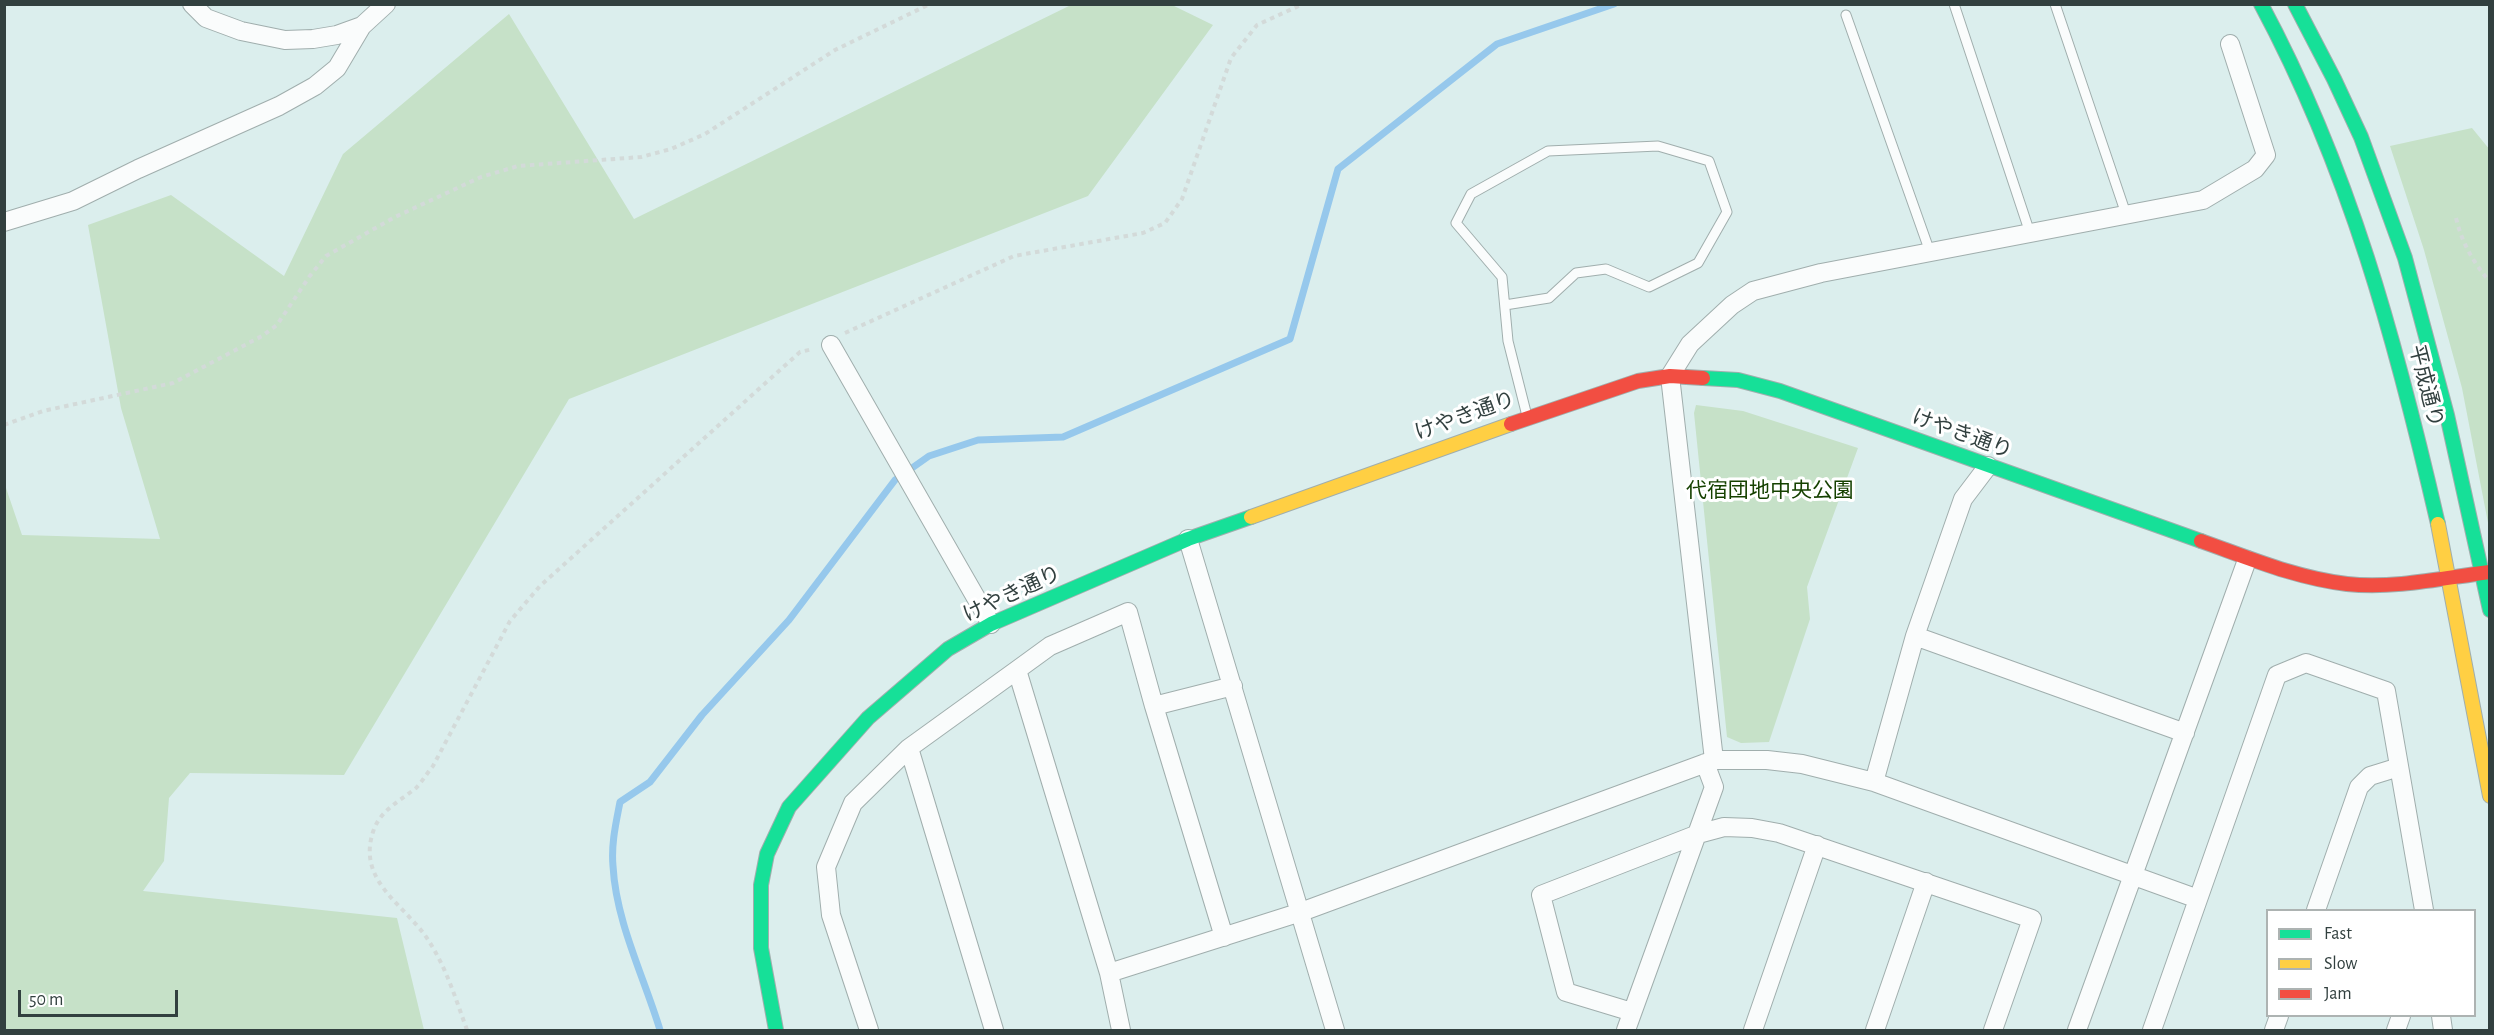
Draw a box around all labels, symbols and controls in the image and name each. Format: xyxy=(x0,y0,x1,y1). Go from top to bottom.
street label: 平成通り xyxy=(2404,342,2448,430)
street label: けやき通り xyxy=(1411,386,1519,446)
street label: けやき通り xyxy=(1908,404,2016,464)
park label: 代宿団地中央公園 xyxy=(1686,478,1854,504)
street label: けやき通り xyxy=(959,560,1065,628)
legend xyxy=(2266,909,2476,1017)
text: Fast xyxy=(2324,925,2352,943)
text: Slow xyxy=(2324,955,2357,973)
scale bar xyxy=(21,978,182,1016)
text: Jam xyxy=(2324,985,2352,1003)
text: 50 m xyxy=(29,991,63,1009)

